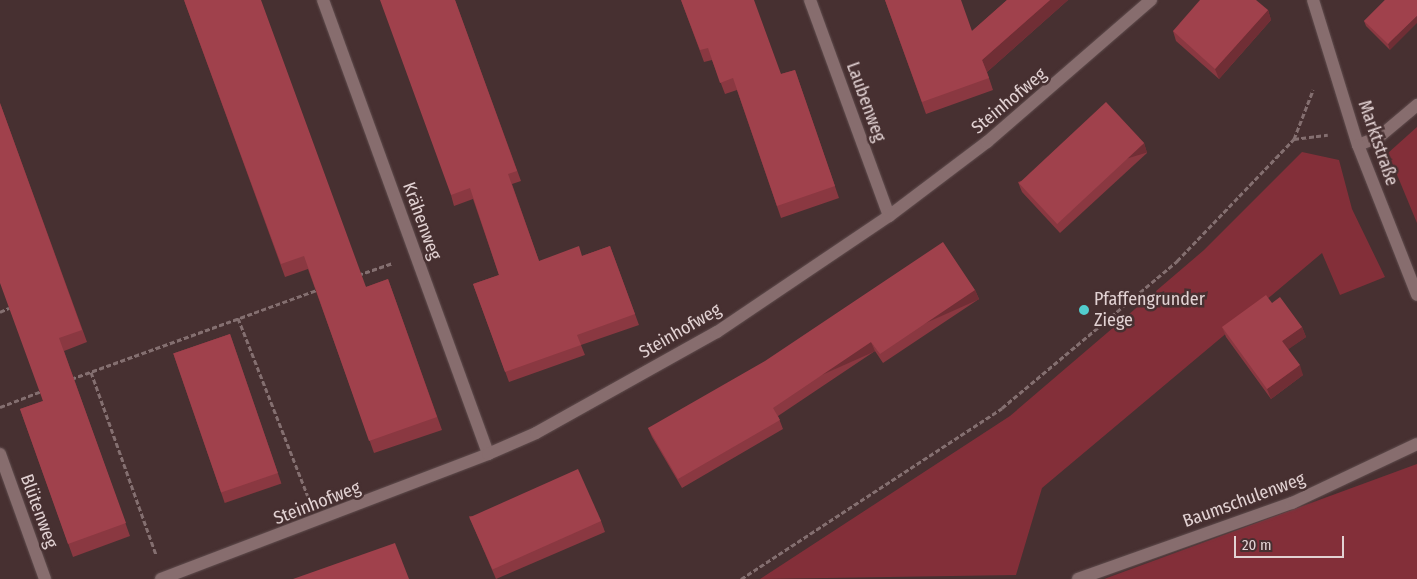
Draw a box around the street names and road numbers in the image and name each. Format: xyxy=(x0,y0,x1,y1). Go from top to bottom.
street label: Laubenweg xyxy=(842,59,890,145)
street label: Steinhofweg xyxy=(967,63,1051,139)
street label: Marktstraße xyxy=(1353,97,1403,189)
street label: Krähenweg xyxy=(398,179,446,263)
street label: Steinhofweg xyxy=(635,299,725,363)
street label: Baumschulenweg xyxy=(1180,468,1308,532)
street label: Blütenweg xyxy=(16,471,62,551)
street label: Steinhofweg xyxy=(271,477,363,529)

